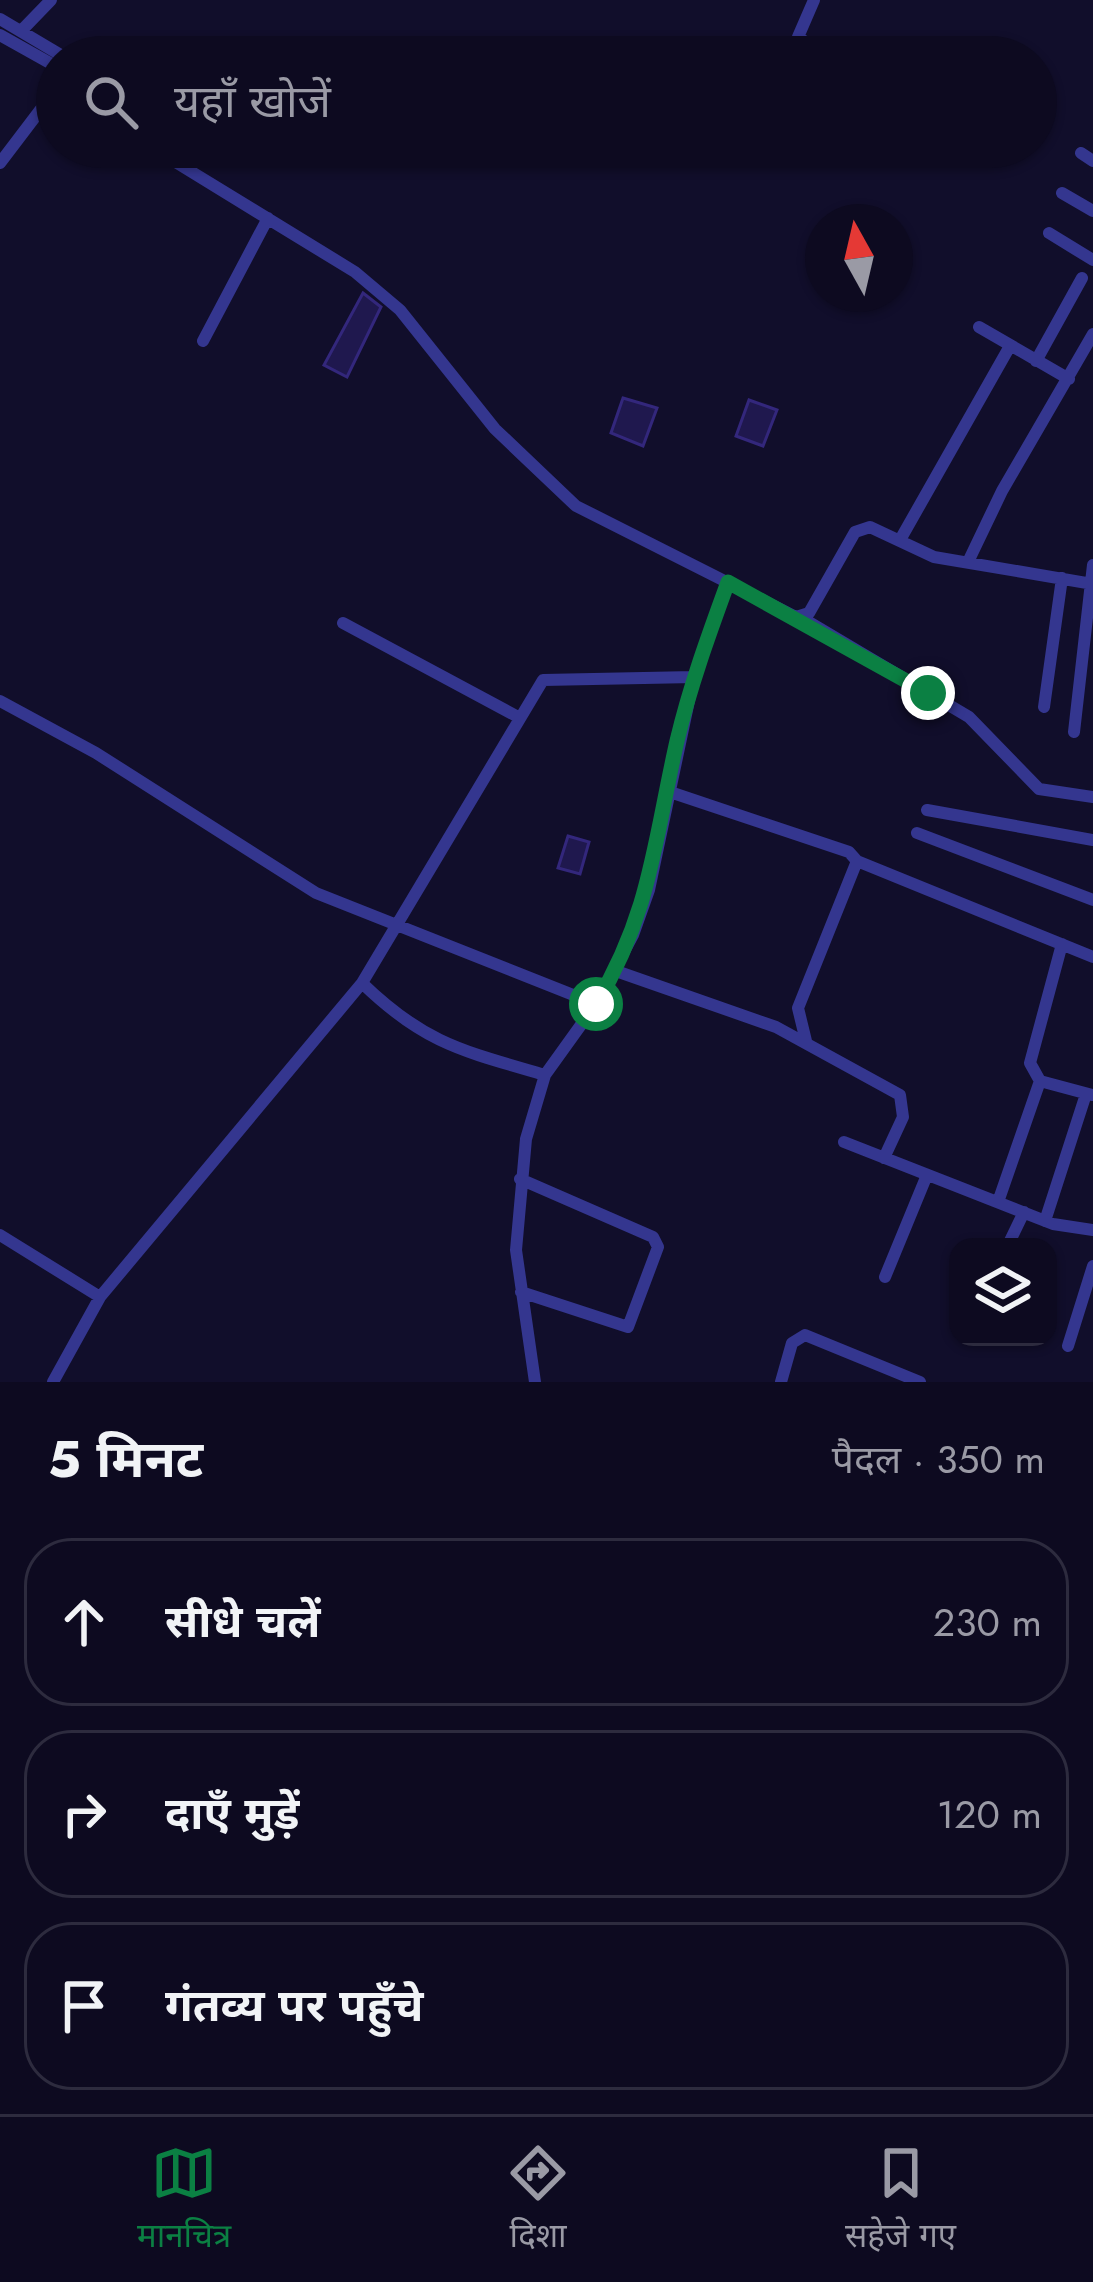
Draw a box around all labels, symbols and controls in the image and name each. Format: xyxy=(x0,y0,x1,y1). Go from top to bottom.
search box xyxy=(36,36,1057,168)
icon: search xyxy=(78,69,144,135)
text: यहाँ खोजें xyxy=(174,69,331,134)
north arrow xyxy=(805,204,913,312)
route end xyxy=(901,666,955,720)
route start xyxy=(569,977,623,1031)
map controls xyxy=(949,1238,1057,1346)
button: layers xyxy=(949,1238,1057,1346)
text: 5 मिनट xyxy=(48,1422,203,1496)
text: पैदल · 350 m xyxy=(832,1431,1045,1488)
icon: ahead xyxy=(51,1589,117,1655)
text: सीधे चलें xyxy=(165,1589,320,1654)
text: 230 m xyxy=(933,1594,1042,1651)
icon: right xyxy=(51,1781,117,1847)
text: दाएँ मुड़ें xyxy=(165,1781,299,1846)
text: 120 m xyxy=(937,1786,1042,1843)
icon: arrive xyxy=(51,1973,117,2039)
text: गंतव्य पर पहुँचे xyxy=(165,1973,423,2038)
tab: मानचित्र xyxy=(137,2140,231,2260)
tab: दिशा xyxy=(505,2140,571,2260)
tab: सहेजे गए xyxy=(845,2140,956,2260)

